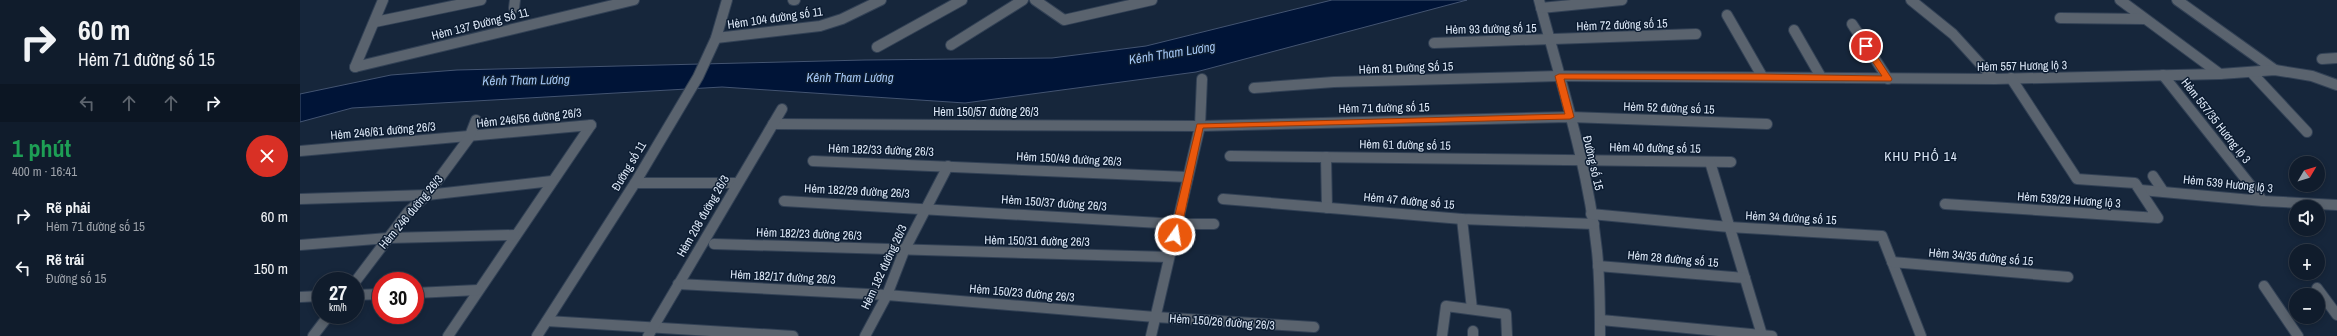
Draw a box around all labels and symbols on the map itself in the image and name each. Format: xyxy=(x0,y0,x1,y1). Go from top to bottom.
street label: Hẻm 104 đường số 11 xyxy=(726,3,824,33)
street label: Hẻm 137 Đường Số 11 xyxy=(430,4,531,44)
street label: Hẻm 72 đường số 15 xyxy=(1576,15,1668,35)
street label: Hẻm 93 đường số 15 xyxy=(1445,20,1537,38)
pin xyxy=(1849,29,1883,63)
water label: Kênh Tham Lương xyxy=(1127,38,1217,68)
street label: Hẻm 557 Hương lộ 3 xyxy=(1977,57,2067,75)
street label: Hẻm 81 Đường Số 15 xyxy=(1358,58,1454,78)
water label: Kênh Tham Lương xyxy=(806,69,894,86)
water label: Kênh Tham Lương xyxy=(482,71,570,89)
street label: Hẻm 557/35 Hương lộ 3 xyxy=(2178,75,2254,167)
street label: Hẻm 52 đường số 15 xyxy=(1623,98,1715,118)
street label: Hẻm 71 đường số 15 xyxy=(1338,99,1430,117)
street label: Hẻm 150/57 đường 26/3 xyxy=(933,104,1039,120)
street label: Hẻm 246/56 đường 26/3 xyxy=(476,105,582,131)
street label: Hẻm 246/61 đường 26/3 xyxy=(330,118,436,144)
street label: Đường số 15 xyxy=(1579,134,1607,192)
street label: Hẻm 61 đường số 15 xyxy=(1359,136,1451,154)
street label: Đường số 11 xyxy=(608,138,650,194)
street label: Hẻm 40 đường số 15 xyxy=(1609,139,1701,157)
street label: Hẻm 182/33 đường 26/3 xyxy=(828,140,934,160)
district label: KHU PHỐ 14 xyxy=(1884,147,1958,165)
street label: Hẻm 150/49 đường 26/3 xyxy=(1016,148,1122,170)
north arrow xyxy=(2289,156,2325,192)
street label: Hẻm 539 Hương lộ 3 xyxy=(2182,171,2274,197)
street label: Hẻm 246 đường 26/3 xyxy=(375,172,447,252)
street label: Hẻm 208 đường 26/3 xyxy=(673,172,733,260)
street label: Hẻm 182/29 đường 26/3 xyxy=(804,180,910,202)
street label: Hẻm 539/29 Hương lộ 3 xyxy=(2017,188,2121,212)
street label: Hẻm 47 đường số 15 xyxy=(1363,189,1456,213)
street label: Hẻm 150/37 đường 26/3 xyxy=(1001,191,1107,215)
street label: Hẻm 34 đường số 15 xyxy=(1745,208,1838,228)
position arrow xyxy=(1154,214,1196,256)
street label: Hẻm 182 đường 26/3 xyxy=(857,222,911,312)
street label: Hẻm 182/23 đường 26/3 xyxy=(756,224,862,244)
street label: Hẻm 150/31 đường 26/3 xyxy=(984,232,1090,250)
street label: Hẻm 34/35 đường số 15 xyxy=(1928,244,2035,270)
street label: Hẻm 28 đường số 15 xyxy=(1627,247,1720,271)
street label: Hẻm 182/17 đường 26/3 xyxy=(730,266,836,288)
speed limit sign: 30 xyxy=(372,272,424,324)
street label: Hẻm 150/23 đường 26/3 xyxy=(969,280,1075,306)
street label: Hẻm 150/26 đường 26/3 xyxy=(1169,310,1275,334)

